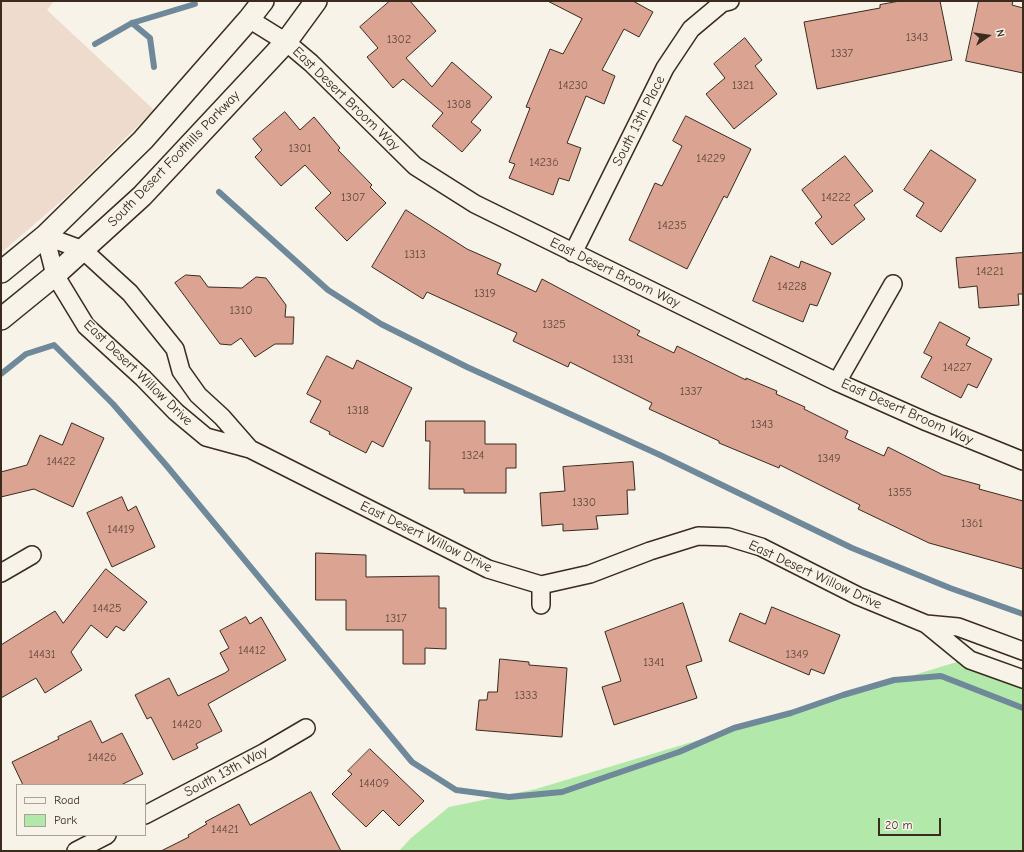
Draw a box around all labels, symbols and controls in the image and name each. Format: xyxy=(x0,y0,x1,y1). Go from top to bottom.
north arrow xyxy=(968,16,1008,56)
text: N xyxy=(993,28,1007,38)
house number: 1343 xyxy=(906,31,928,45)
house number: 1302 xyxy=(387,33,411,47)
street label: East Desert Broom Way xyxy=(289,43,403,155)
house number: 1337 xyxy=(831,47,853,61)
street label: South 13th Place xyxy=(609,73,669,169)
house number: 14230 xyxy=(558,79,588,93)
house number: 1321 xyxy=(732,79,754,93)
street label: South Desert Foothills Parkway xyxy=(104,87,244,231)
house number: 1308 xyxy=(447,98,471,112)
house number: 1301 xyxy=(289,142,311,156)
house number: 14229 xyxy=(696,152,726,166)
house number: 14236 xyxy=(529,156,559,170)
house number: 1307 xyxy=(341,191,365,205)
house number: 14222 xyxy=(821,191,851,205)
house number: 14235 xyxy=(657,219,687,233)
street label: East Desert Broom Way xyxy=(547,234,683,312)
house number: 1313 xyxy=(404,248,426,262)
house number: 14221 xyxy=(976,265,1004,279)
house number: 14228 xyxy=(777,280,807,294)
house number: 1319 xyxy=(474,287,496,301)
house number: 1310 xyxy=(230,304,252,318)
street label: East Desert Willow Drive xyxy=(80,317,196,429)
house number: 1325 xyxy=(542,318,566,332)
house number: 1331 xyxy=(612,353,634,367)
house number: 14227 xyxy=(943,361,971,375)
street label: East Desert Broom Way xyxy=(838,375,976,449)
house number: 1337 xyxy=(680,385,702,399)
house number: 1318 xyxy=(347,404,369,418)
house number: 1343 xyxy=(751,418,773,432)
house number: 1324 xyxy=(462,449,484,463)
house number: 1349 xyxy=(817,452,841,466)
house number: 14422 xyxy=(47,455,75,469)
house number: 1355 xyxy=(888,486,912,500)
house number: 1330 xyxy=(572,496,596,510)
street label: East Desert Willow Drive xyxy=(357,498,495,576)
house number: 1361 xyxy=(961,517,983,531)
house number: 14419 xyxy=(107,523,135,537)
street label: East Desert Willow Drive xyxy=(746,537,884,613)
house number: 14425 xyxy=(92,602,122,616)
house number: 1317 xyxy=(385,612,407,626)
house number: 14412 xyxy=(238,644,266,658)
house number: 14431 xyxy=(28,648,56,662)
house number: 1349 xyxy=(785,648,809,662)
house number: 1341 xyxy=(643,656,665,670)
house number: 1333 xyxy=(515,689,537,703)
house number: 14420 xyxy=(172,718,202,732)
street label: South 13th Way xyxy=(181,743,271,801)
house number: 14426 xyxy=(87,751,117,765)
house number: 14409 xyxy=(359,777,389,791)
legend xyxy=(16,784,146,836)
text: Road xyxy=(54,793,80,807)
scale bar xyxy=(880,810,943,836)
text: Park xyxy=(54,813,77,827)
text: 20 m xyxy=(885,818,913,832)
house number: 14421 xyxy=(211,823,239,837)

